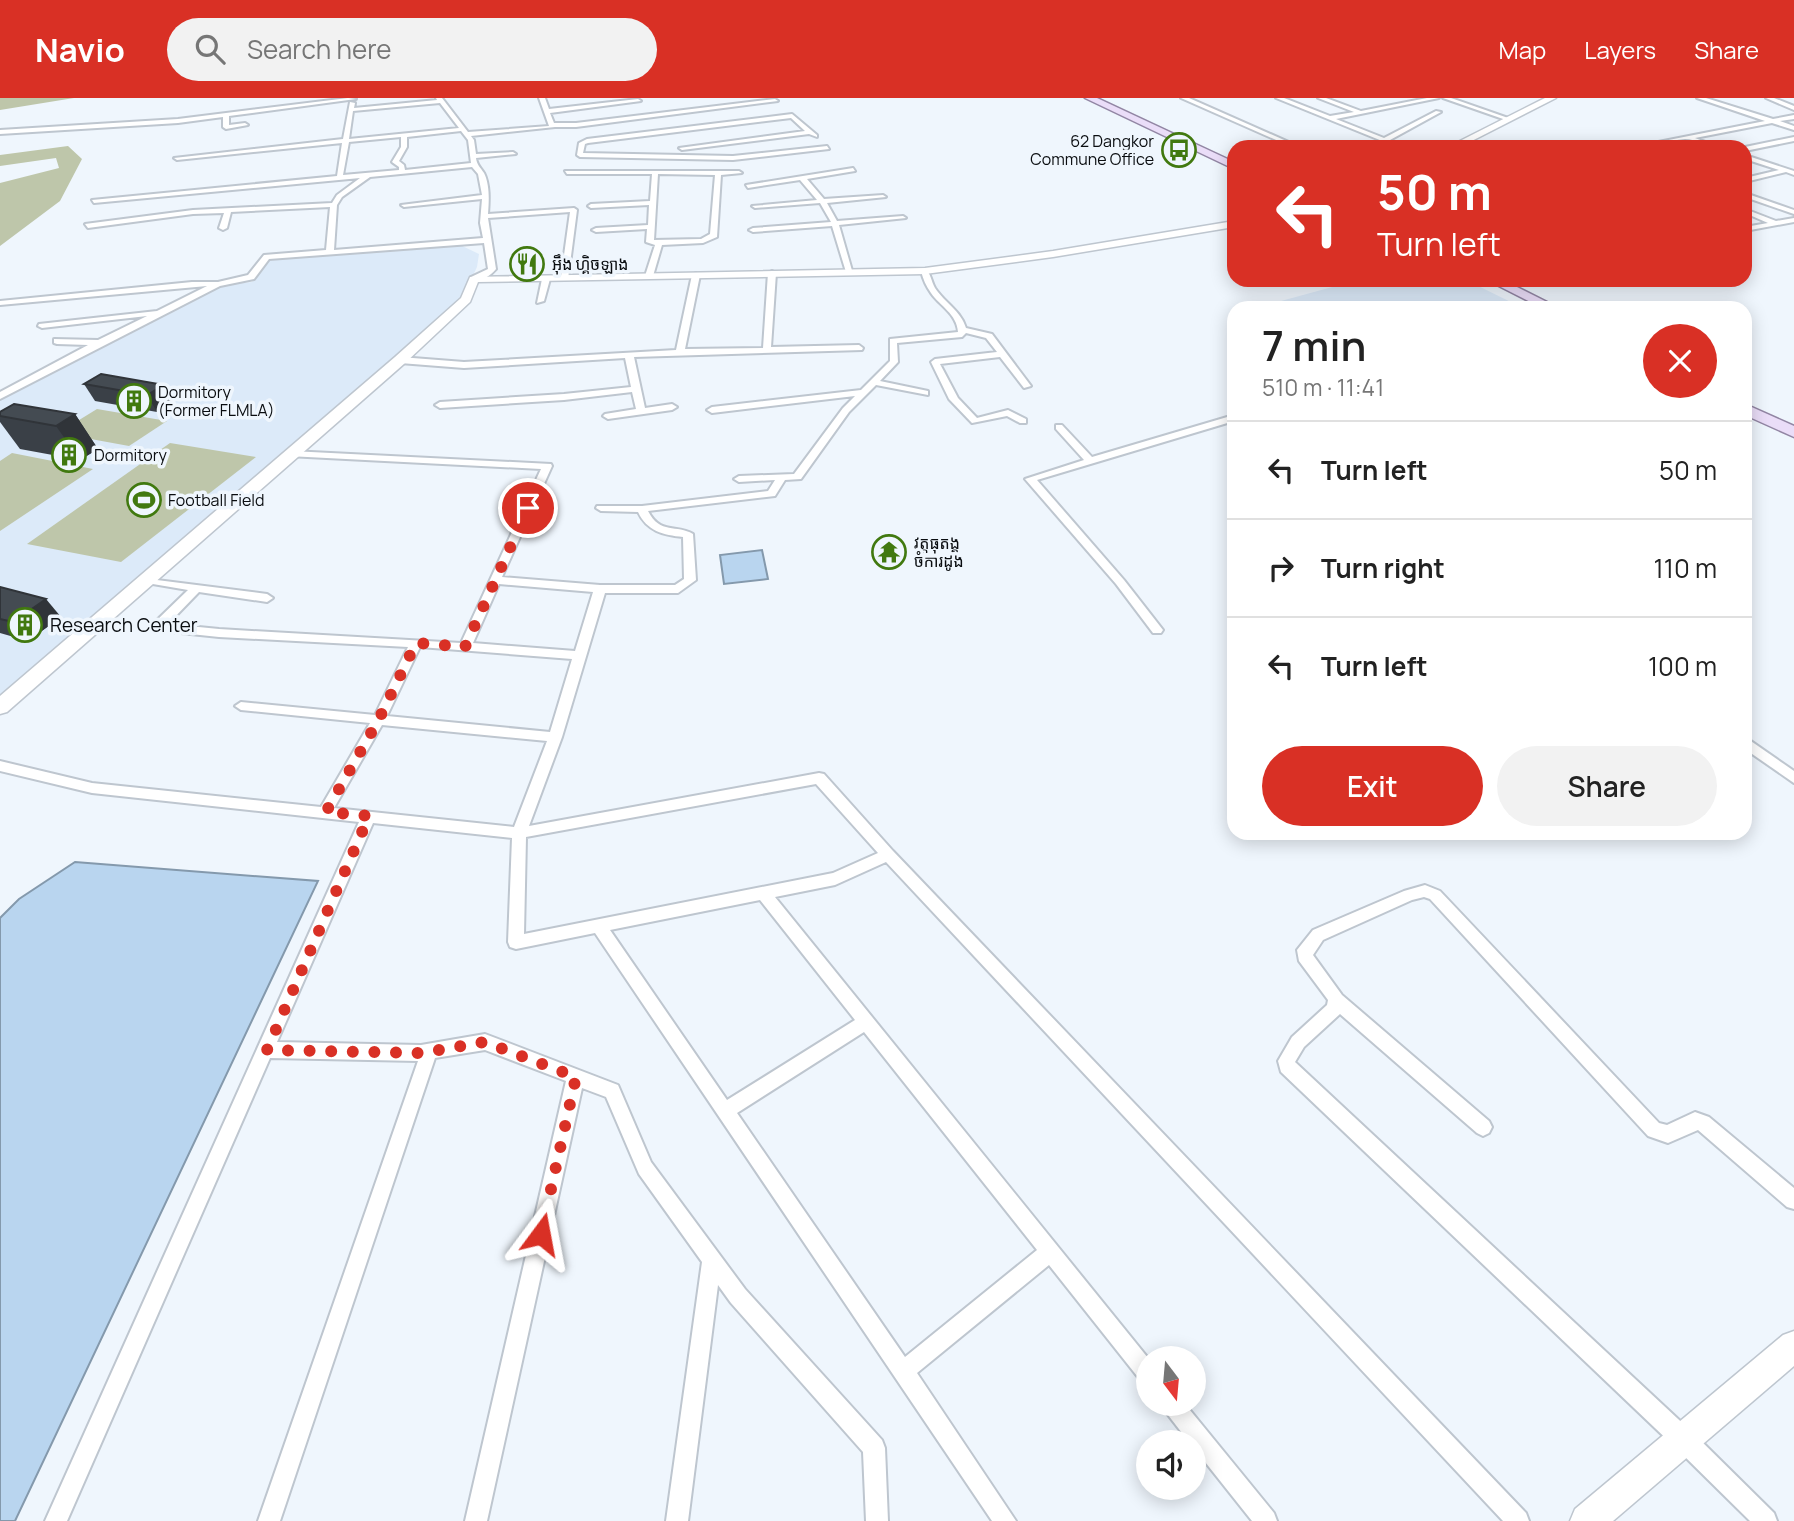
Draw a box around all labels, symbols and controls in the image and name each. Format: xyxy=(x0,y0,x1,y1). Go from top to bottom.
search box xyxy=(167,18,657,81)
text: Navio xyxy=(35,27,125,72)
icon: search xyxy=(191,30,229,68)
text: Search here xyxy=(247,31,391,67)
text: Map xyxy=(1499,33,1546,66)
text: Layers xyxy=(1584,33,1656,66)
text: Share xyxy=(1694,33,1759,66)
place label: 62 Dangkor Commune Office xyxy=(1030,130,1154,170)
bus stop icon: 62 Dangkor Commune Office xyxy=(1160,131,1198,169)
text: 50 m xyxy=(1377,158,1492,225)
icon: left xyxy=(1262,168,1353,259)
text: Turn left xyxy=(1377,222,1501,266)
restaurant icon: អ៊ឹង ហ្គិចឡាង xyxy=(508,245,546,283)
place label: អ៊ឹង ហ្គិចឡាង xyxy=(552,253,629,275)
text: 7 min xyxy=(1262,316,1366,374)
button: close xyxy=(1643,324,1717,398)
text: 510 m · 11:41 xyxy=(1262,371,1384,403)
place label: Dormitory (Former FLMLA) xyxy=(158,381,275,421)
building icon: Dormitory (Former FLMLA) xyxy=(115,382,153,420)
building icon: Dormitory xyxy=(50,436,88,474)
place label: Dormitory xyxy=(94,444,167,466)
icon: left xyxy=(1262,451,1300,489)
text: Turn left xyxy=(1321,452,1428,488)
text: 50 m xyxy=(1659,452,1717,488)
pin xyxy=(498,478,558,538)
sports icon: Football Field xyxy=(125,481,163,519)
place label: Football Field xyxy=(168,489,265,511)
icon: arrive xyxy=(509,489,547,527)
place label: វត្តធុតង្គ ចំការដូង xyxy=(914,532,964,572)
temple icon: វត្តធុតង្គ ចំការដូង xyxy=(870,533,908,571)
icon: right xyxy=(1262,549,1300,587)
text: Turn right xyxy=(1321,550,1445,586)
text: 110 m xyxy=(1654,550,1717,586)
building icon: Research Center xyxy=(6,606,44,644)
place label: Research Center xyxy=(50,612,198,638)
icon: left xyxy=(1262,647,1300,685)
text: Turn left xyxy=(1321,648,1428,684)
text: 100 m xyxy=(1648,648,1717,684)
button: Exit xyxy=(1262,746,1483,826)
button: Share xyxy=(1497,746,1717,826)
position arrow xyxy=(504,1197,578,1271)
north arrow xyxy=(1136,1346,1206,1416)
map controls xyxy=(1136,1346,1206,1500)
button: sound xyxy=(1136,1430,1206,1500)

